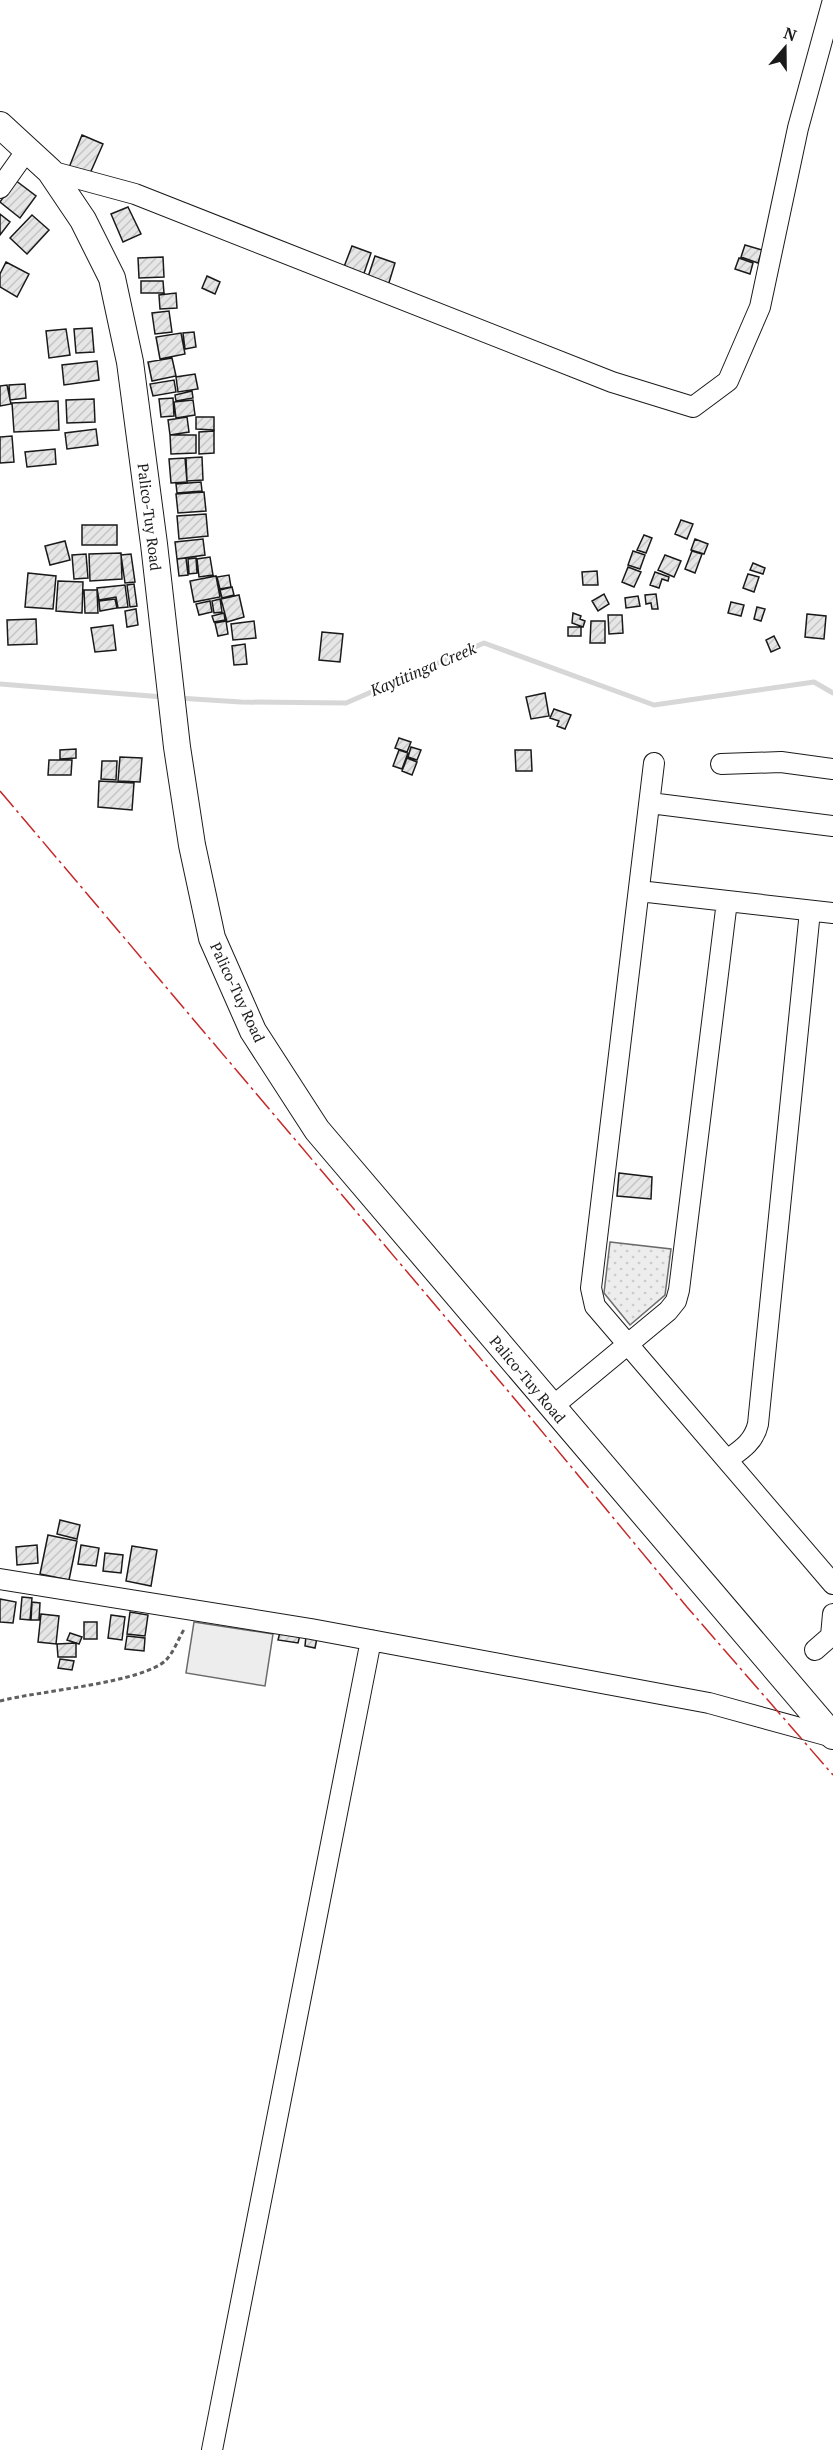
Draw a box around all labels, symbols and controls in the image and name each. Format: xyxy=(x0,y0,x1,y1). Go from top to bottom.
north arrow xyxy=(755,18,815,78)
text: N xyxy=(781,21,800,46)
street label: Palico-Tuy Road xyxy=(133,462,167,572)
water label: Kaytitinga Creek xyxy=(366,637,480,702)
street label: Palico-Tuy Road xyxy=(206,939,270,1045)
street label: Palico-Tuy Road xyxy=(486,1331,570,1427)

